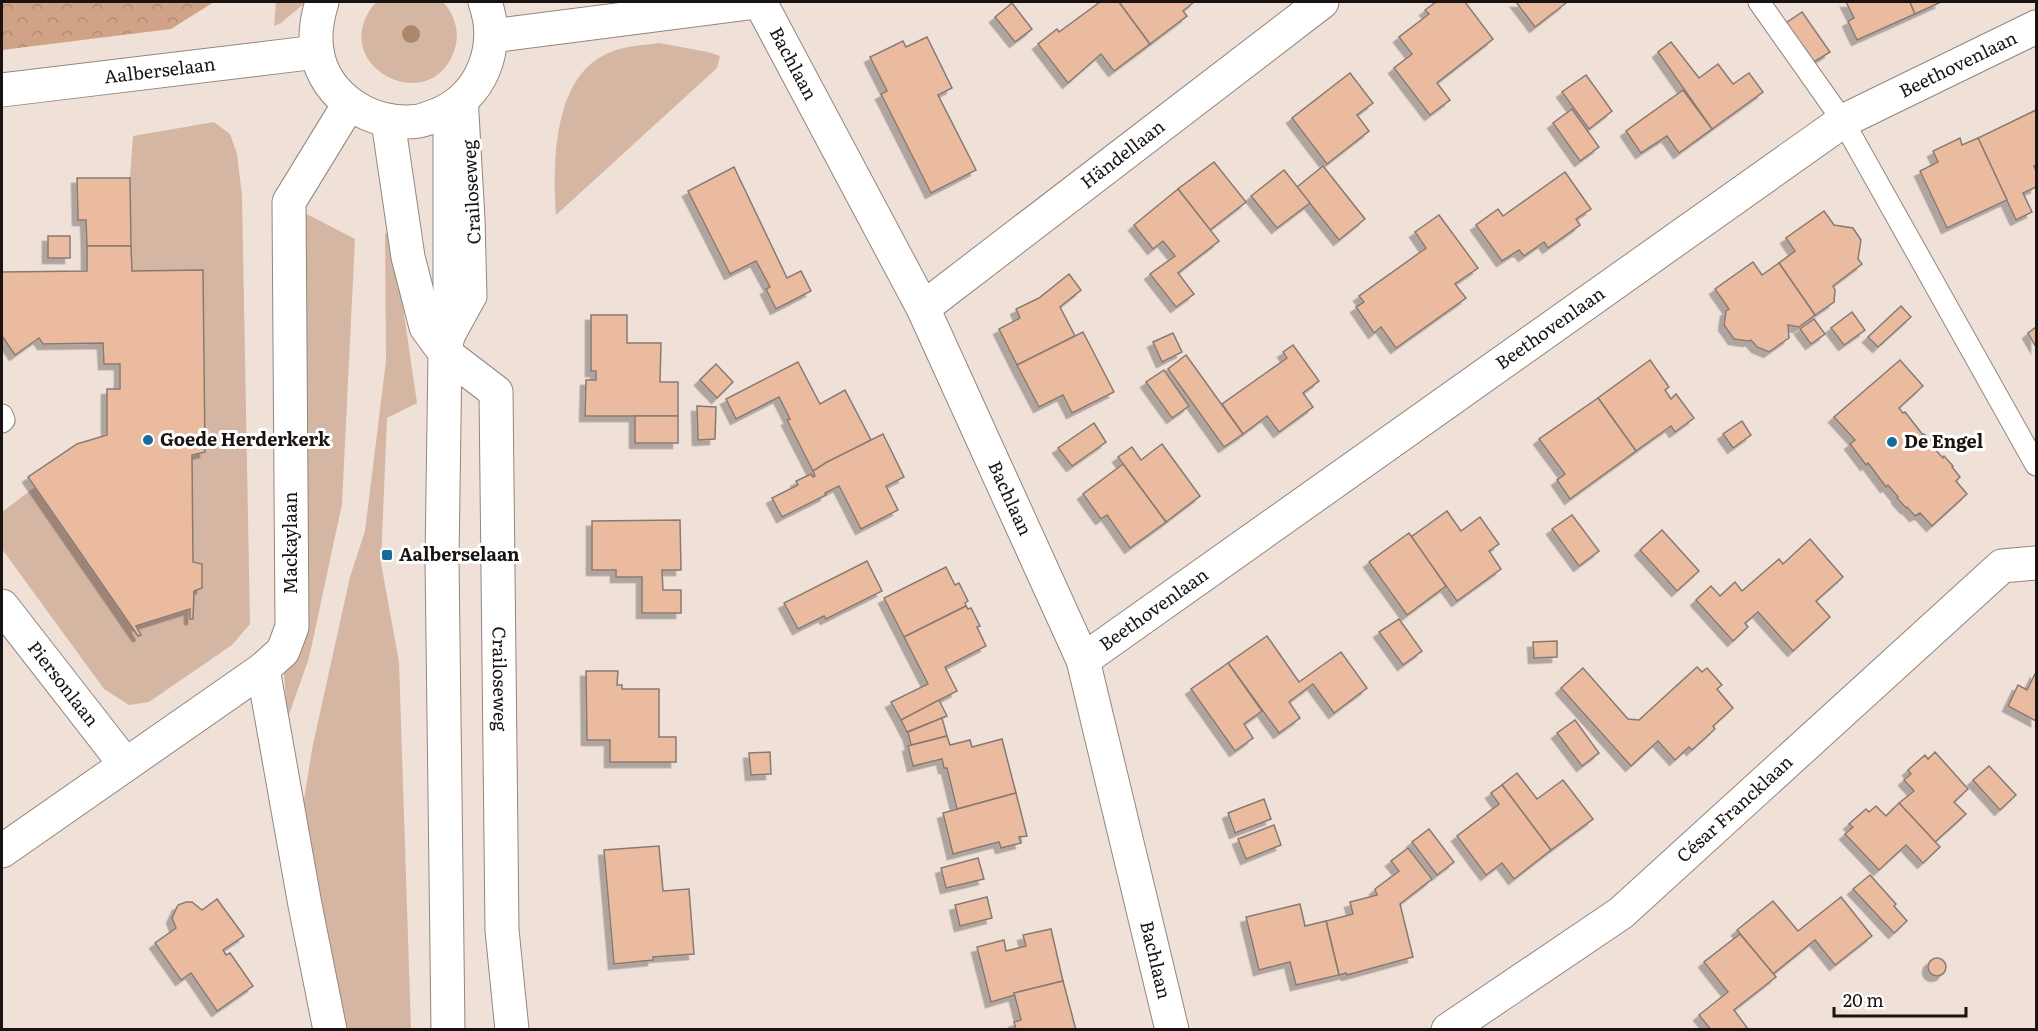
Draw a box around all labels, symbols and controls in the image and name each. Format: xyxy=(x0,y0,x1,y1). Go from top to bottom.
street label: Bachlaan xyxy=(764,22,825,105)
street label: Beethovenlaan xyxy=(1894,23,2021,104)
street label: Aalberselaan xyxy=(102,49,217,90)
street label: Händellaan xyxy=(1074,112,1170,194)
street label: Crailoseweg xyxy=(454,138,487,245)
street label: Beethovenlaan xyxy=(1489,279,1610,375)
place label: Goede Herderkerk xyxy=(160,425,331,452)
place label: De Engel xyxy=(1904,427,1984,454)
marker: Goede Herderkerk xyxy=(141,433,155,447)
marker: De Engel xyxy=(1885,435,1899,449)
street label: Bachlaan xyxy=(982,456,1040,540)
street label: Mackaylaan xyxy=(276,492,303,594)
place label: Aalberselaan xyxy=(399,540,520,567)
marker: Aalberselaan xyxy=(380,548,394,562)
street label: Beethovenlaan xyxy=(1093,560,1213,657)
street label: Crailoseweg xyxy=(487,626,515,732)
street label: Piersonlaan xyxy=(22,635,106,732)
street label: César Francklaan xyxy=(1670,748,1798,868)
street label: Bachlaan xyxy=(1134,918,1179,1002)
scale bar xyxy=(1834,980,1966,1018)
text: 20 m xyxy=(1843,986,1884,1013)

